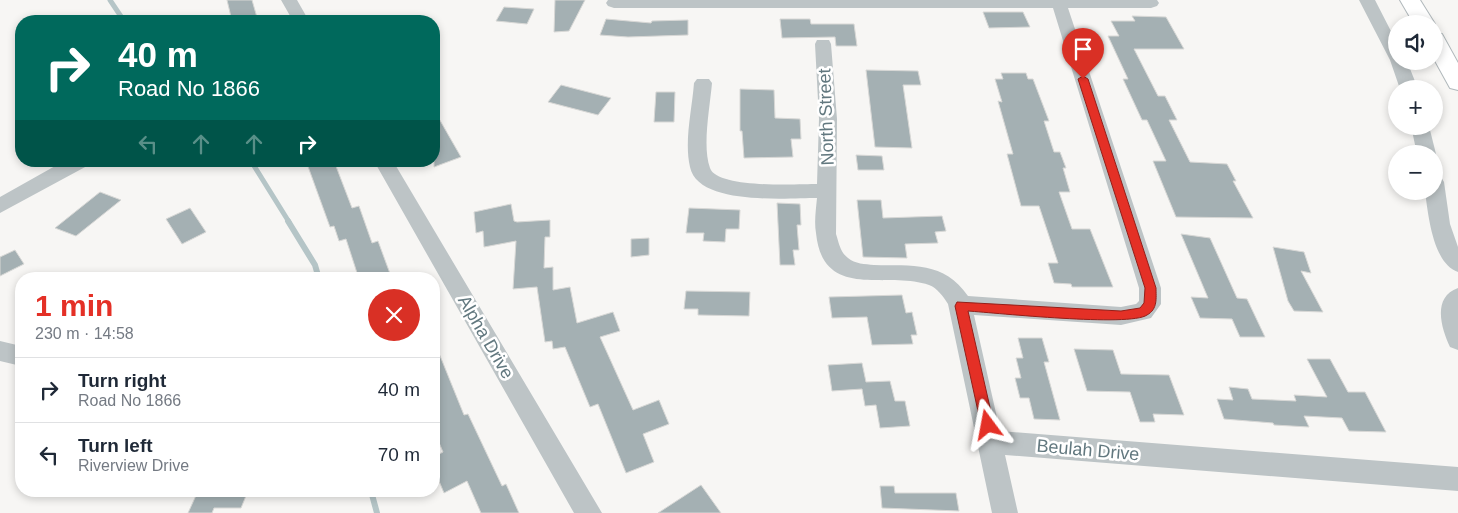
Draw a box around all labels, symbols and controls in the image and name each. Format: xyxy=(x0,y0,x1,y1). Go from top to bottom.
map controls xyxy=(1388,15,1443,200)
button: sound xyxy=(1388,15,1443,70)
pin xyxy=(1062,28,1104,79)
icon: right xyxy=(35,35,100,100)
text: 40 m xyxy=(118,35,198,74)
icon: arrive xyxy=(1069,35,1097,63)
street label: North Street xyxy=(814,68,838,166)
text: Road No 1866 xyxy=(118,76,260,101)
button: + xyxy=(1388,80,1443,135)
icon: left xyxy=(134,130,162,158)
icon: ahead xyxy=(187,130,215,158)
icon: ahead xyxy=(240,130,268,158)
icon: right xyxy=(293,130,321,158)
button: − xyxy=(1388,145,1443,200)
text: 1 min xyxy=(35,289,113,322)
button: close xyxy=(368,289,420,341)
street label: Alpha Drive xyxy=(454,292,518,382)
text: 230 m · 14:58 xyxy=(35,325,134,342)
text: Turn right xyxy=(78,370,166,391)
icon: right xyxy=(35,376,63,404)
text: 40 m xyxy=(378,379,420,400)
text: Road No 1866 xyxy=(78,392,181,409)
position arrow xyxy=(961,398,1013,450)
text: Turn left xyxy=(78,435,153,456)
street label: Beulah Drive xyxy=(1036,436,1140,464)
icon: left xyxy=(35,441,63,469)
text: 70 m xyxy=(378,444,420,465)
text: Riverview Drive xyxy=(78,457,189,474)

